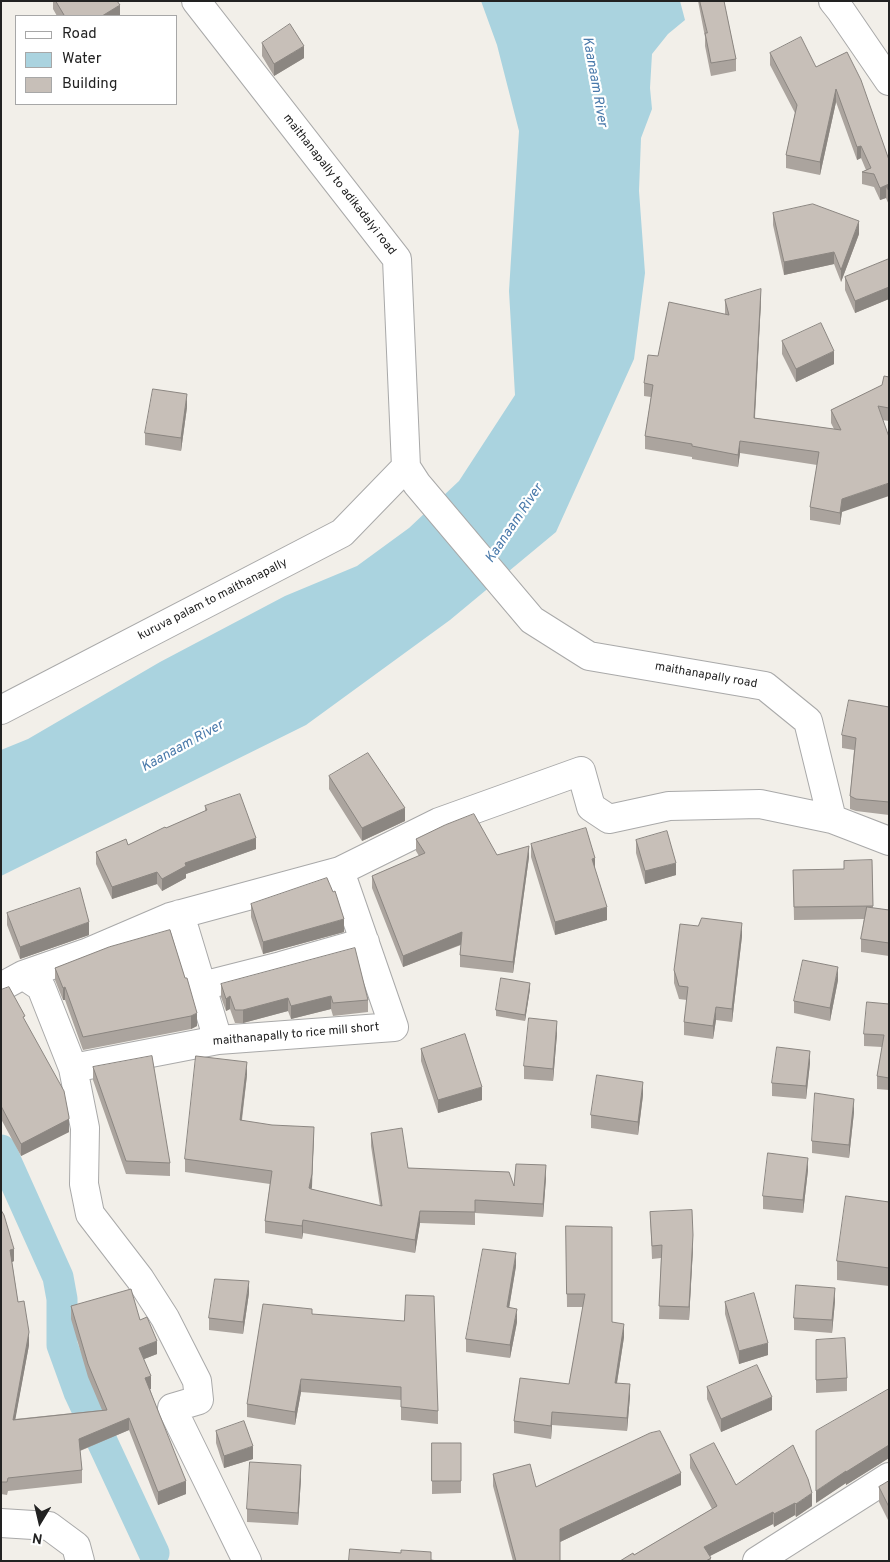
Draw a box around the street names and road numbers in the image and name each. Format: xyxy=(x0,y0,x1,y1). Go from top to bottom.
street label: maithanapally to adikadalyi road xyxy=(280,112,398,258)
street label: kuruva palam to maithanapally xyxy=(136,556,290,644)
street label: maithanapally road xyxy=(654,660,758,692)
street label: maithanapally to rice mill short xyxy=(212,1021,380,1049)

